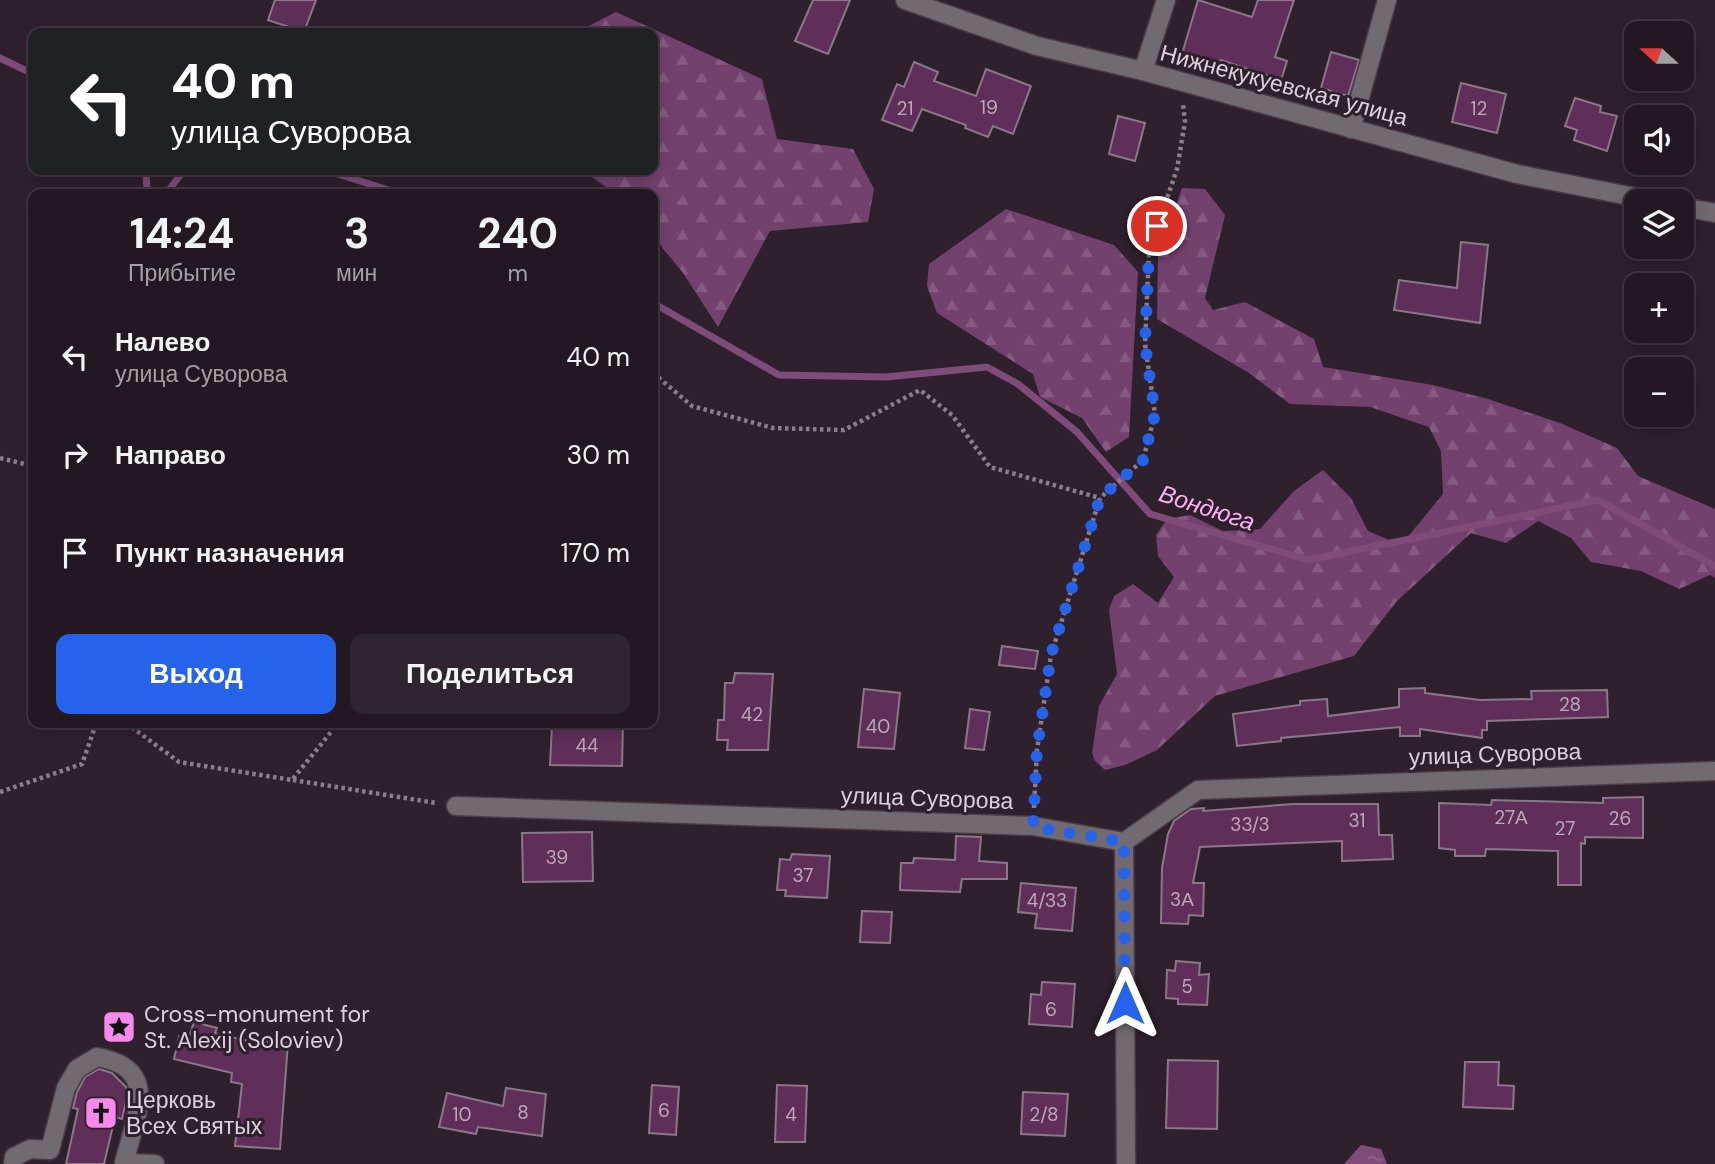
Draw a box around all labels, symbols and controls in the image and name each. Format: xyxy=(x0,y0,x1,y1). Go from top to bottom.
north arrow xyxy=(1624,21,1694,91)
map controls xyxy=(1624,21,1694,427)
street label: Нижнекукуевская улица xyxy=(1157,37,1411,133)
text: 40 m xyxy=(171,49,295,113)
icon: left xyxy=(56,56,147,147)
house number: 19 xyxy=(980,95,998,120)
house number: 21 xyxy=(897,96,913,121)
house number: 12 xyxy=(1471,96,1487,121)
button: sound xyxy=(1624,105,1694,175)
text: улица Суворова xyxy=(171,111,411,153)
button: layers xyxy=(1624,189,1694,259)
pin xyxy=(1127,196,1187,256)
text: 14:24 xyxy=(130,206,234,261)
text: 3 xyxy=(344,206,369,261)
text: 240 xyxy=(477,206,558,261)
icon: arrive xyxy=(1138,207,1176,245)
text: Прибытие xyxy=(128,258,236,288)
text: мин xyxy=(336,258,377,288)
text: m xyxy=(507,258,528,288)
button: + xyxy=(1624,273,1694,343)
text: Налево xyxy=(115,325,210,359)
icon: left xyxy=(56,338,94,376)
text: 40 m xyxy=(566,340,630,374)
button: − xyxy=(1624,357,1694,427)
text: улица Суворова xyxy=(115,359,288,389)
icon: right xyxy=(56,436,94,474)
text: Направо xyxy=(115,438,226,472)
text: 30 m xyxy=(567,438,630,472)
water label: Вондюга xyxy=(1155,478,1259,538)
icon: arrive xyxy=(56,534,94,572)
text: Пункт назначения xyxy=(115,536,345,570)
text: 170 m xyxy=(561,536,630,570)
button: Выход xyxy=(56,634,336,714)
button: Поделиться xyxy=(350,634,630,714)
house number: 28 xyxy=(1559,692,1581,717)
house number: 42 xyxy=(741,702,763,727)
house number: 40 xyxy=(866,714,890,739)
house number: 44 xyxy=(575,733,599,758)
street label: улица Суворова xyxy=(1408,736,1582,772)
street label: улица Суворова xyxy=(840,780,1014,816)
house number: 27А xyxy=(1494,805,1528,830)
house number: 26 xyxy=(1609,806,1631,831)
house number: 31 xyxy=(1349,808,1365,833)
house number: 33/3 xyxy=(1230,812,1270,837)
house number: 27 xyxy=(1555,816,1575,841)
house number: 39 xyxy=(546,845,568,870)
house number: 37 xyxy=(792,863,814,888)
house number: 3А xyxy=(1170,887,1194,912)
house number: 4/33 xyxy=(1027,888,1067,913)
position arrow xyxy=(1088,966,1162,1040)
house number: 5 xyxy=(1181,974,1193,999)
house number: 6 xyxy=(1045,997,1057,1022)
place label: Cross-monument for St. Alexij (Soloviev) xyxy=(144,999,370,1055)
place icon: Cross-monument for St. Alexij (Soloviev) xyxy=(100,1008,138,1046)
place label: Церковь Всех Святых xyxy=(126,1085,263,1141)
church icon: Церковь Всех Святых xyxy=(82,1094,120,1132)
house number: 6 xyxy=(658,1098,670,1123)
house number: 8 xyxy=(517,1100,529,1125)
house number: 10 xyxy=(453,1102,471,1127)
house number: 4 xyxy=(785,1102,797,1127)
house number: 2/8 xyxy=(1029,1102,1059,1127)

